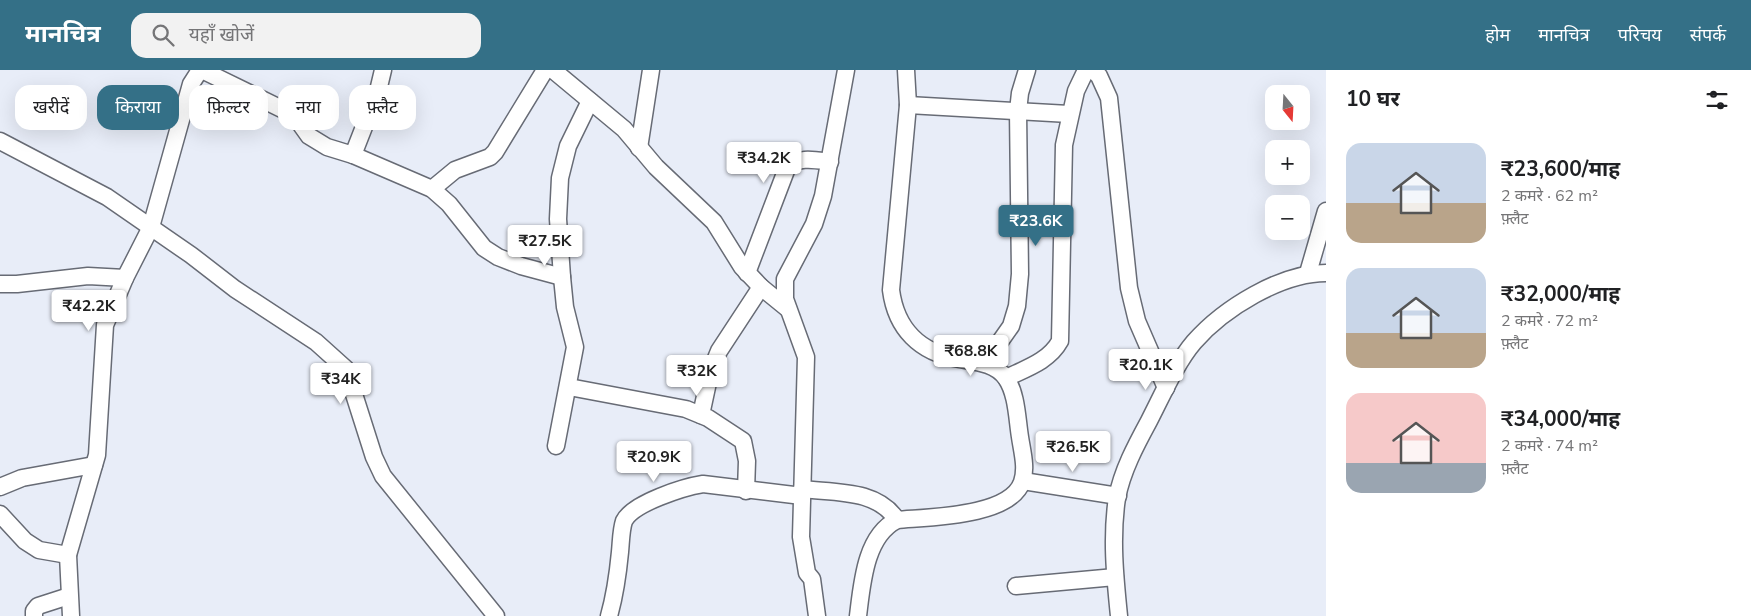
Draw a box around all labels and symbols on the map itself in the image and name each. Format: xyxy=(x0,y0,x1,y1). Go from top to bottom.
north arrow xyxy=(1265,85,1310,130)
pin: ₹34.2K xyxy=(723,142,805,184)
pin: ₹23.6K xyxy=(995,204,1077,247)
pin: ₹27.5K xyxy=(504,224,586,267)
pin: ₹42.2K xyxy=(48,290,130,332)
pin: ₹68.8K xyxy=(930,334,1012,377)
pin: ₹20.1K xyxy=(1105,348,1187,391)
pin: ₹32K xyxy=(667,354,727,397)
pin: ₹34K xyxy=(311,362,371,405)
pin: ₹26.5K xyxy=(1032,430,1114,473)
pin: ₹20.9K xyxy=(613,440,695,483)

